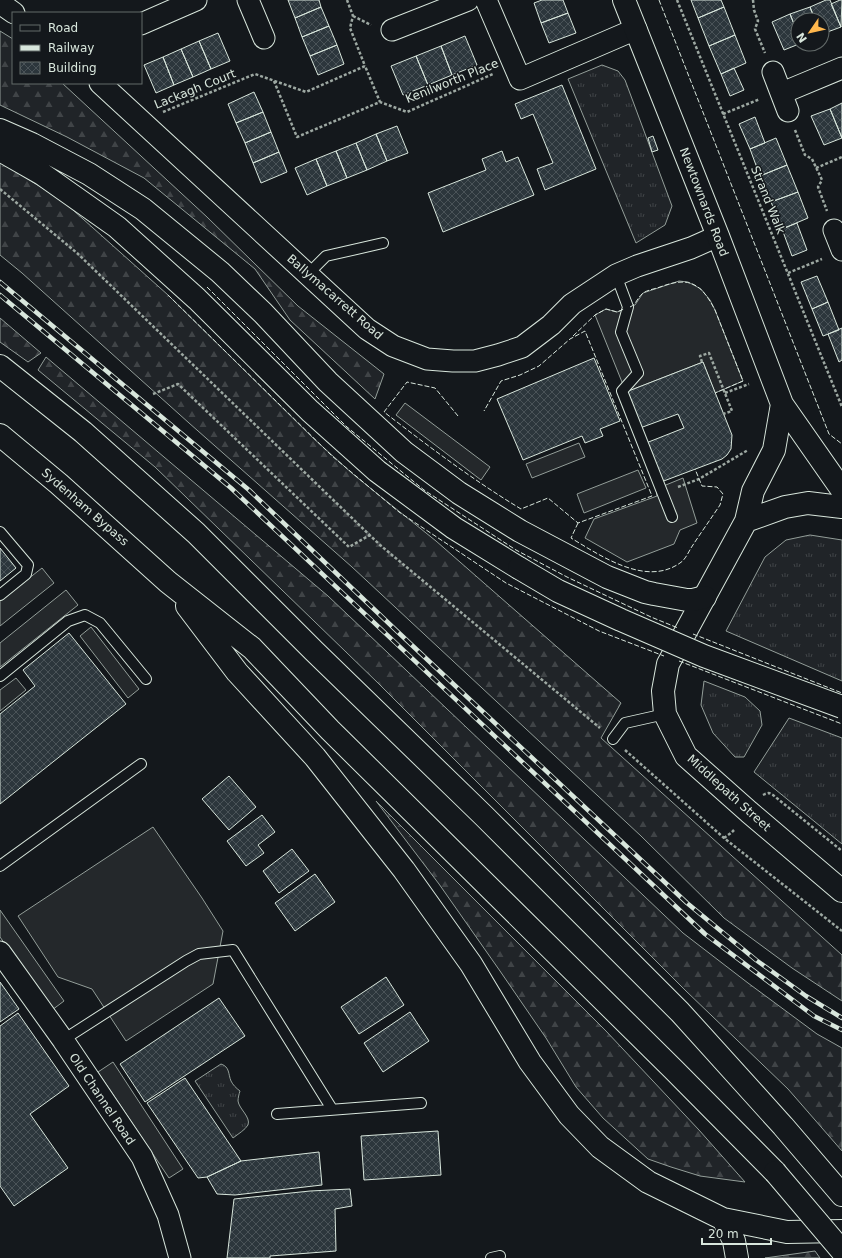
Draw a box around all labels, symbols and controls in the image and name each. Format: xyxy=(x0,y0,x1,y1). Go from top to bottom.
legend xyxy=(12,12,142,84)
north arrow xyxy=(790,12,830,52)
text: Road xyxy=(48,21,78,35)
text: N xyxy=(794,30,810,45)
text: Railway xyxy=(48,41,94,55)
street label: Kenilworth Place xyxy=(403,56,501,106)
text: Building xyxy=(48,61,97,75)
street label: Lackagh Court xyxy=(152,66,238,112)
street label: Newtownards Road xyxy=(677,146,731,258)
street label: Strand Walk xyxy=(748,164,788,236)
street label: Ballymacarrett Road xyxy=(284,252,386,342)
street label: Sydenham Bypass xyxy=(39,465,131,549)
street label: Middlepath Street xyxy=(684,752,774,834)
street label: Old Channel Road xyxy=(66,1051,138,1147)
scale bar xyxy=(702,1220,771,1246)
text: 20 m xyxy=(708,1227,739,1241)

